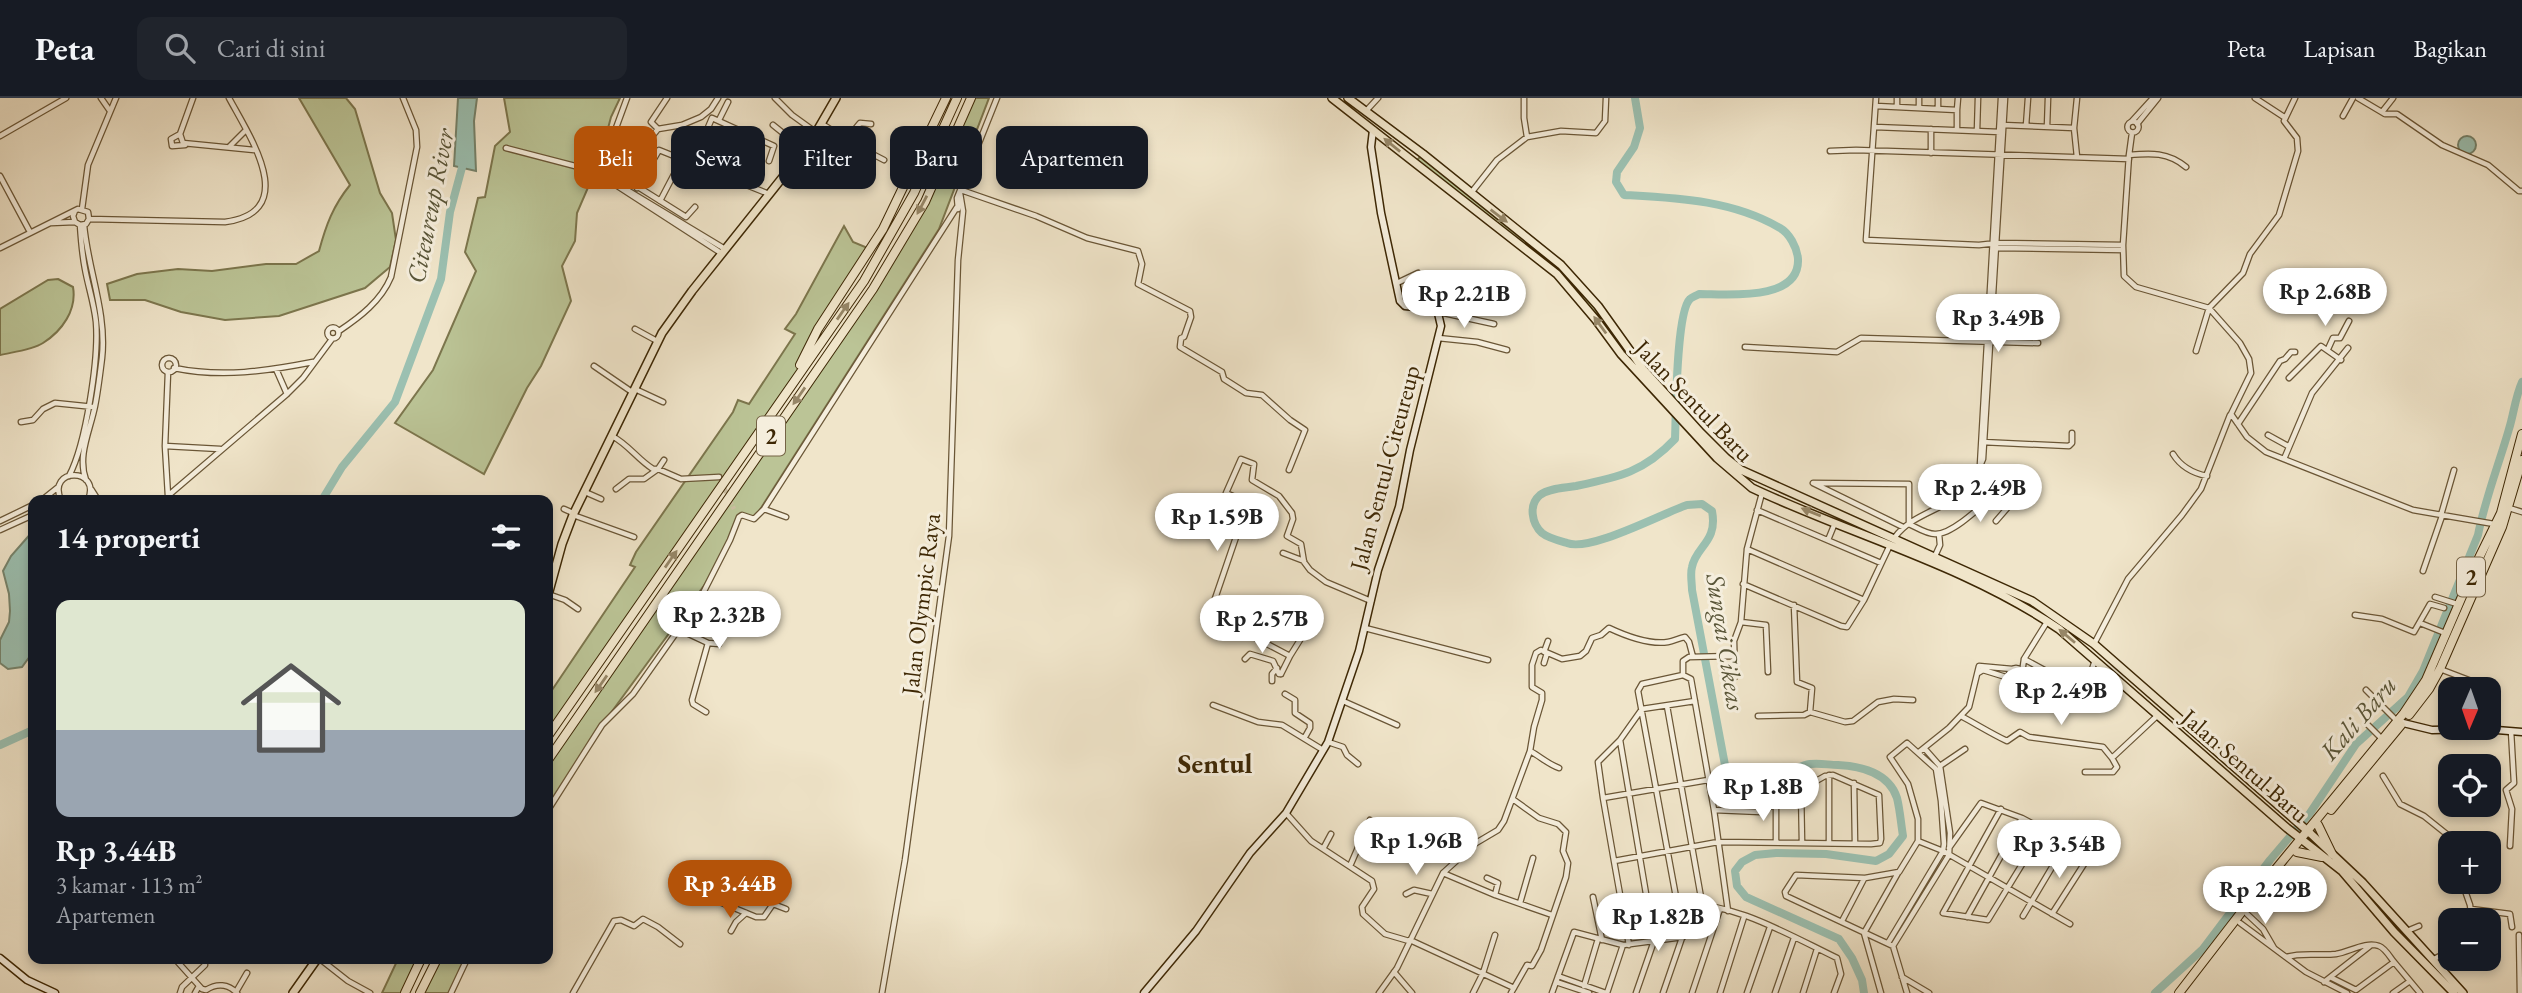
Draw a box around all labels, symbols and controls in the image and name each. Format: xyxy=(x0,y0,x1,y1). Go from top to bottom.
search box xyxy=(137,17,627,80)
text: Peta xyxy=(35,27,95,70)
icon: search xyxy=(161,29,199,67)
text: Cari di sini xyxy=(217,31,325,65)
text: Peta xyxy=(2227,33,2266,64)
text: Lapisan xyxy=(2304,33,2376,64)
text: Bagikan xyxy=(2414,33,2487,64)
water label: Citeureup River xyxy=(398,125,462,286)
chip: Beli xyxy=(574,126,657,189)
chip: Sewa xyxy=(671,126,765,189)
chip: Filter xyxy=(779,126,876,189)
chip: Baru xyxy=(890,126,982,189)
chip: Apartemen xyxy=(996,126,1148,189)
one-way arrow xyxy=(1383,138,1400,153)
one-way arrow xyxy=(917,195,928,215)
one-way arrow xyxy=(1489,208,1507,223)
pin: Rp 2.68B xyxy=(2253,268,2397,328)
pin: Rp 2.21B xyxy=(1392,271,1536,330)
text: Rp 2.68B xyxy=(2279,276,2371,306)
text: Rp 2.21B xyxy=(1418,278,1510,308)
pin: Rp 3.49B xyxy=(1926,294,2070,354)
one-way arrow xyxy=(836,302,850,320)
text: Rp 3.49B xyxy=(1952,302,2044,332)
one-way arrow xyxy=(1593,316,1607,335)
street label: Jalan Sentul Baru xyxy=(1627,331,1761,469)
street label: Jalan Sentul-Citeureup xyxy=(1342,362,1427,576)
one-way arrow xyxy=(792,387,806,405)
road number: 2 xyxy=(757,416,785,456)
pin: Rp 2.49B xyxy=(1908,464,2052,524)
text: Rp 2.49B xyxy=(1934,472,2026,502)
pin: Rp 1.59B xyxy=(1145,494,1289,553)
text: Rp 1.59B xyxy=(1171,501,1263,531)
one-way arrow xyxy=(1800,507,1821,518)
street label: Jalan Olympic Raya xyxy=(894,511,947,699)
text: 14 properti xyxy=(56,518,200,557)
icon: filters xyxy=(487,518,525,556)
one-way arrow xyxy=(664,550,678,568)
road number: 2 xyxy=(2457,558,2485,597)
water label: Sungai Cikeas xyxy=(1698,570,1754,714)
pin: Rp 2.32B xyxy=(647,592,791,651)
pin: Rp 2.57B xyxy=(1190,596,1334,655)
text: Rp 2.32B xyxy=(673,599,765,629)
text: Rp 2.57B xyxy=(1216,603,1308,633)
one-way arrow xyxy=(2058,629,2075,644)
icon: home xyxy=(228,645,354,771)
pin: Rp 2.49B xyxy=(1989,668,2133,727)
water label: Kali Baru xyxy=(2311,669,2404,768)
one-way arrow xyxy=(594,675,608,693)
text: Rp 2.49B xyxy=(2015,675,2107,705)
north arrow xyxy=(2438,677,2501,740)
map controls xyxy=(2438,677,2501,971)
street label: Jalan Sentul Baru xyxy=(2174,701,2316,830)
district label: Sentul xyxy=(1177,745,1253,781)
button: locate xyxy=(2438,754,2501,817)
pin: Rp 1.8B xyxy=(1698,764,1828,823)
text: Rp 1.8B xyxy=(1723,771,1803,801)
pin: Rp 1.96B xyxy=(1344,818,1488,877)
pin: Rp 3.54B xyxy=(1987,820,2131,880)
text: Rp 1.96B xyxy=(1370,825,1462,855)
text: Rp 3.54B xyxy=(2013,828,2105,858)
text: Rp 3.44B xyxy=(56,831,176,870)
button: + xyxy=(2438,831,2501,894)
pin: Rp 3.44B xyxy=(658,860,802,920)
pin: Rp 2.29B xyxy=(2193,866,2337,926)
text: Rp 3.44B xyxy=(684,868,776,898)
text: 3 kamar · 113 m² xyxy=(56,870,203,900)
text: Rp 2.29B xyxy=(2219,874,2311,904)
pin: Rp 1.82B xyxy=(1586,894,1730,953)
text: Apartemen xyxy=(56,900,155,930)
text: Rp 1.82B xyxy=(1612,901,1704,931)
button: − xyxy=(2438,908,2501,971)

